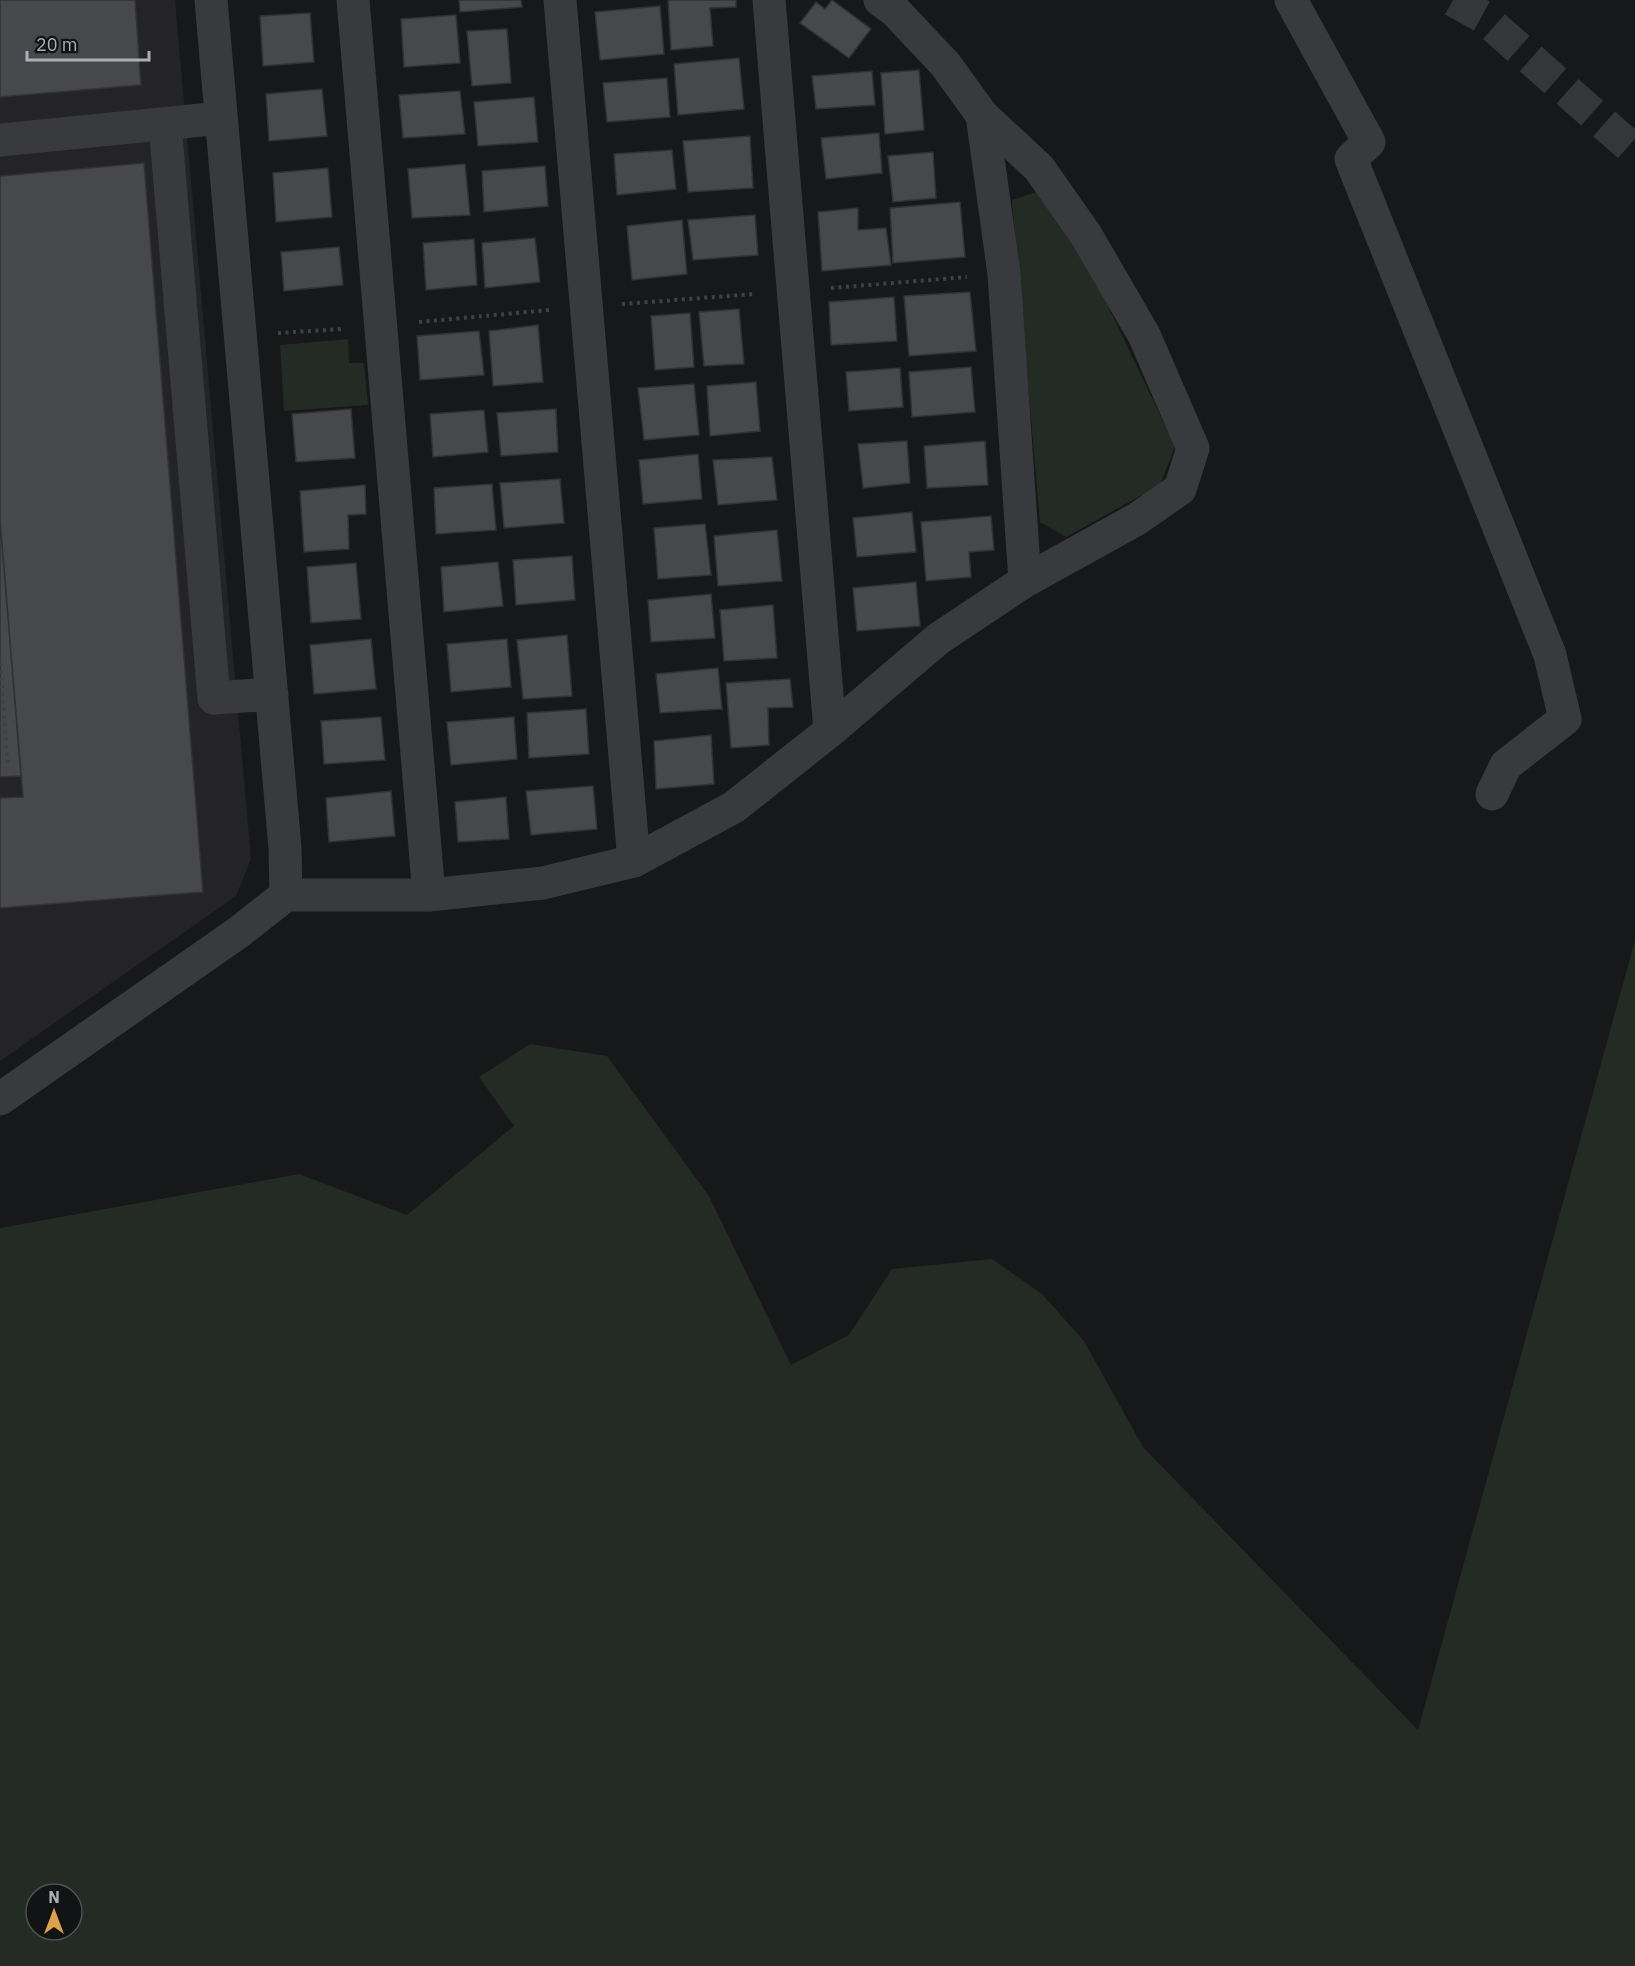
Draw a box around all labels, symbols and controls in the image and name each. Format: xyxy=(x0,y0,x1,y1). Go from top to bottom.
scale bar xyxy=(27,24,148,62)
text: 20 m xyxy=(36,33,78,56)
north arrow xyxy=(24,1882,84,1942)
text: N xyxy=(48,1887,60,1907)

